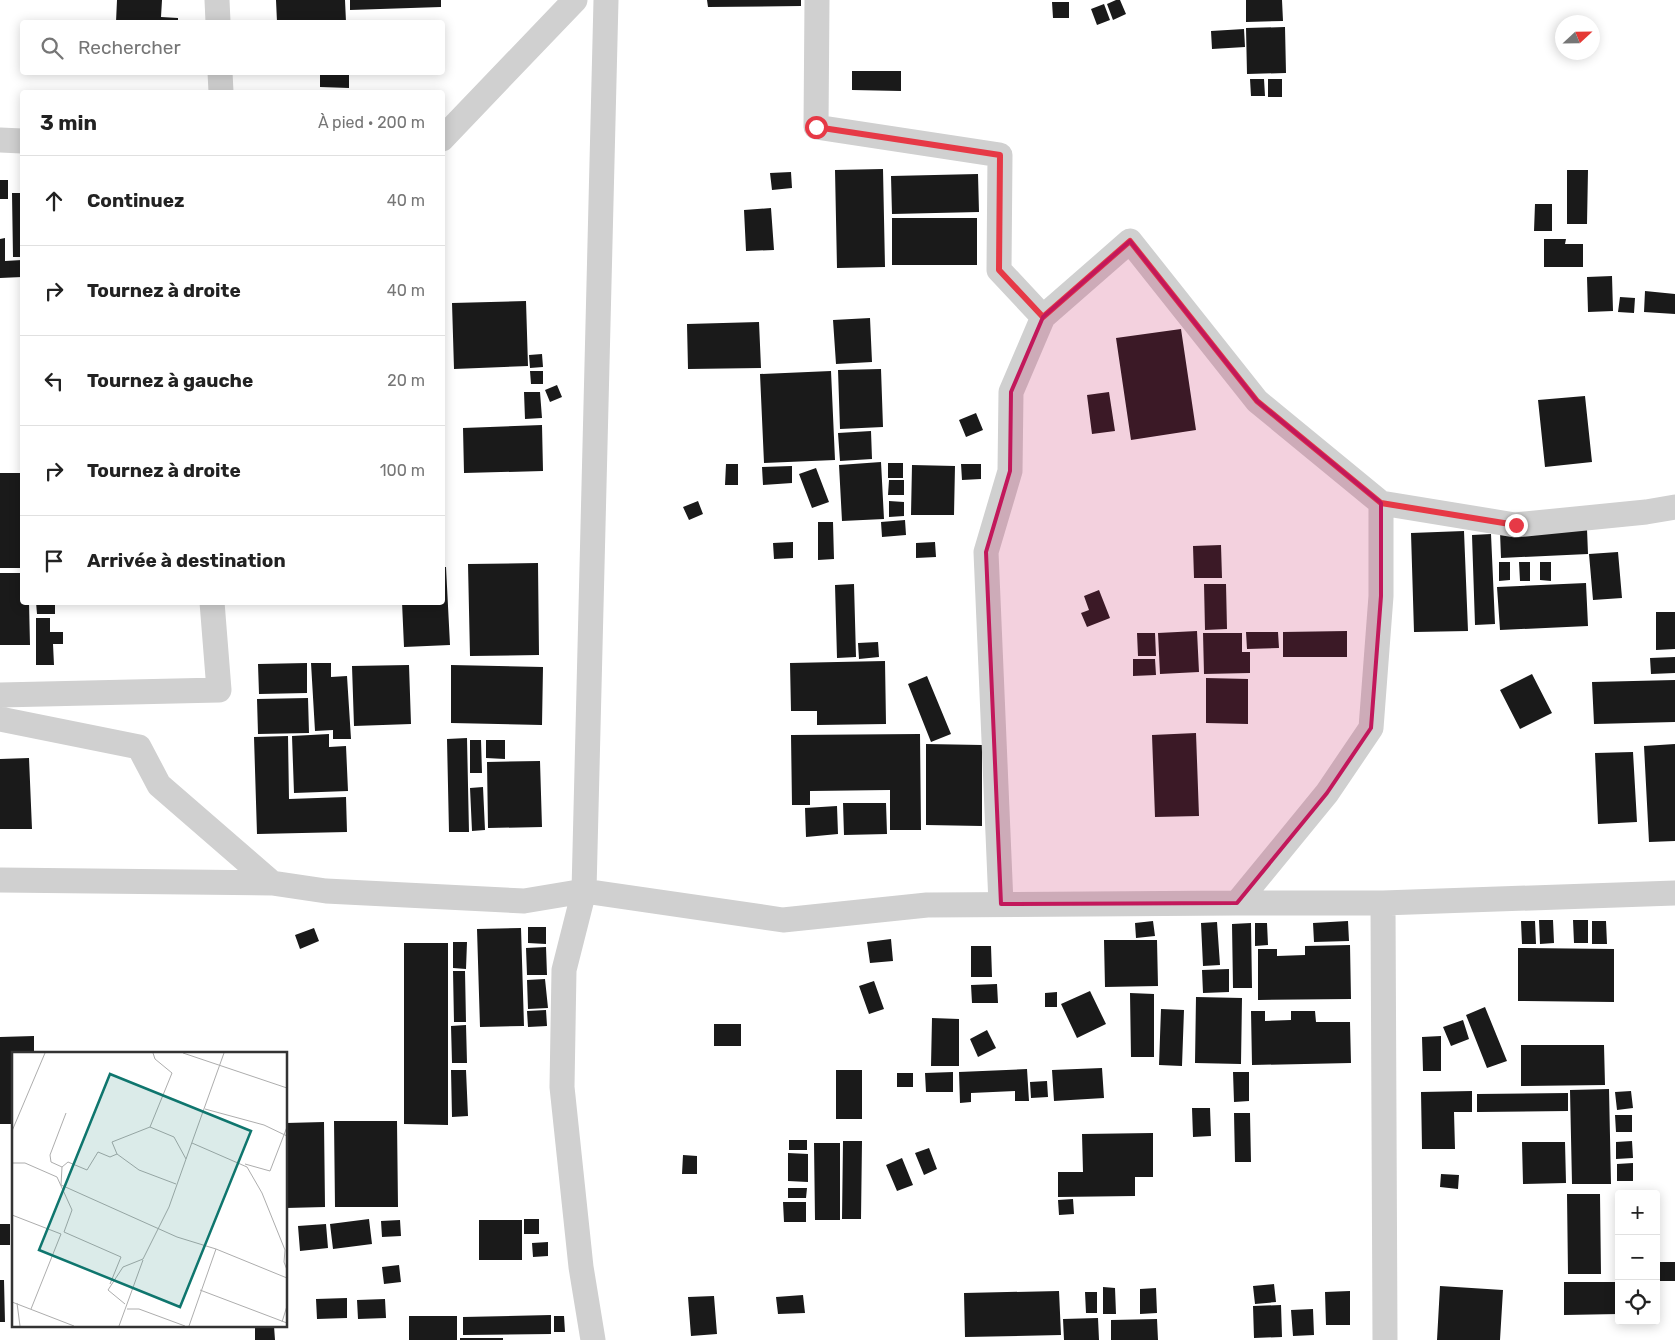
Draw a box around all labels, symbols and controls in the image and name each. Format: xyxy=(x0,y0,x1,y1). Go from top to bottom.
north arrow xyxy=(1555,15,1600,60)
search box xyxy=(20,20,445,75)
icon: search xyxy=(38,34,66,62)
text: Rechercher xyxy=(78,36,181,59)
text: 3 min xyxy=(40,110,97,135)
text: À pied · 200 m xyxy=(318,113,425,132)
route start xyxy=(805,116,828,139)
icon: ahead xyxy=(40,187,68,215)
text: Continuez xyxy=(87,189,185,212)
text: 40 m xyxy=(387,191,425,210)
icon: right xyxy=(40,277,68,305)
text: Tournez à droite xyxy=(87,279,241,302)
text: 40 m xyxy=(387,281,425,300)
icon: left xyxy=(40,367,68,395)
text: Tournez à gauche xyxy=(87,369,253,392)
text: 20 m xyxy=(387,371,425,390)
icon: right xyxy=(40,457,68,485)
text: Tournez à droite xyxy=(87,459,241,482)
text: 100 m xyxy=(380,461,425,480)
route end xyxy=(1505,514,1528,537)
icon: arrive xyxy=(40,547,68,575)
text: Arrivée à destination xyxy=(87,549,286,572)
inset map xyxy=(12,1052,288,1328)
map controls xyxy=(1615,1190,1660,1325)
button: + xyxy=(1615,1190,1660,1235)
button: − xyxy=(1615,1235,1660,1280)
button: locate xyxy=(1615,1280,1660,1325)

